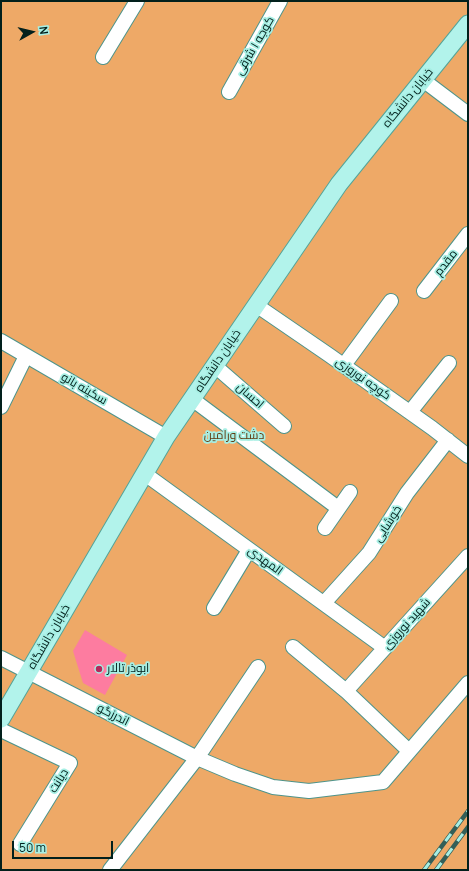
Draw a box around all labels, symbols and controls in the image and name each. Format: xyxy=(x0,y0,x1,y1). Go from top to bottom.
north arrow xyxy=(12,12,52,52)
street label: کوجه ۱ شرقی xyxy=(232,14,278,78)
text: N xyxy=(36,25,52,35)
street label: خیابان دانشگاه xyxy=(380,65,436,131)
street label: مقدم xyxy=(431,247,461,279)
street label: خیابان دانشگاه xyxy=(192,327,244,395)
street label: کوچه نوروزی xyxy=(333,355,393,403)
street label: سکینه بانو xyxy=(58,370,110,408)
street label: احسان xyxy=(233,380,267,412)
park label: دشت ورامین xyxy=(204,429,264,443)
street label: خوشایی xyxy=(371,503,405,545)
street label: المهدی xyxy=(245,544,285,578)
street label: شهید نوروزی xyxy=(380,595,434,653)
street label: خیابان دانشگاه xyxy=(25,602,73,672)
place label: ابوذر تالار xyxy=(107,662,149,676)
marker: ابوذر تالار xyxy=(94,664,104,674)
street label: اندرزگو xyxy=(94,701,132,729)
street label: دیانت xyxy=(46,766,72,796)
scale bar xyxy=(14,833,115,859)
text: 50 m xyxy=(19,839,46,856)

